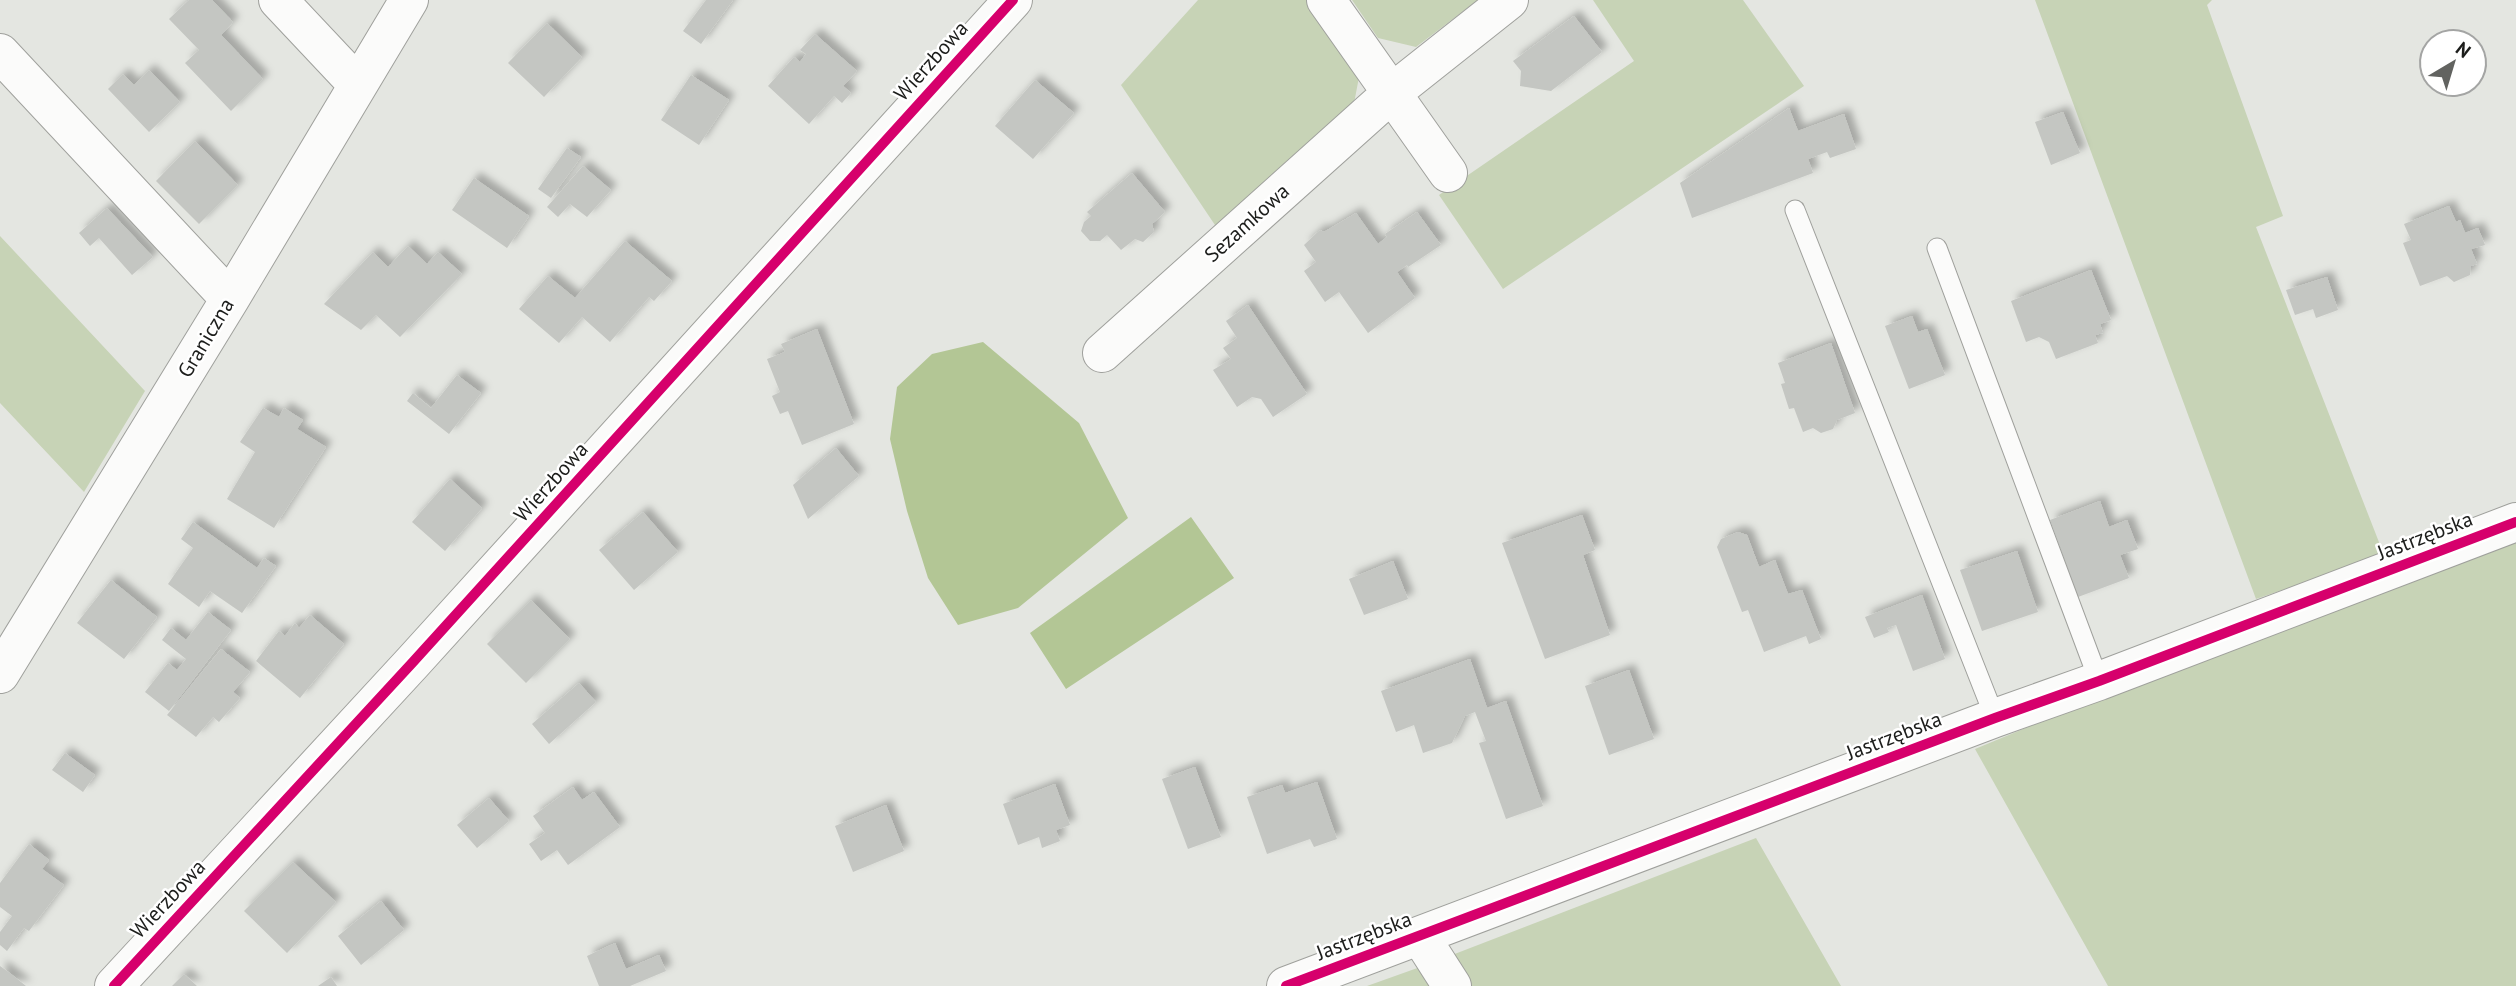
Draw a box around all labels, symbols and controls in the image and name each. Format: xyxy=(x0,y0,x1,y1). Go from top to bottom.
street label: Wierzbowa xyxy=(888,15,974,106)
north arrow xyxy=(2418,28,2488,98)
text: N xyxy=(2451,36,2476,63)
street label: Sezamkowa xyxy=(1199,177,1295,268)
street label: Graniczna xyxy=(171,293,240,382)
street label: Wierzbowa xyxy=(508,436,594,527)
street label: Jastrzębska xyxy=(2372,505,2476,566)
street label: Jastrzębska xyxy=(1841,705,1945,766)
street label: Wierzbowa xyxy=(124,853,211,944)
street label: Jastrzębska xyxy=(1311,905,1415,966)

